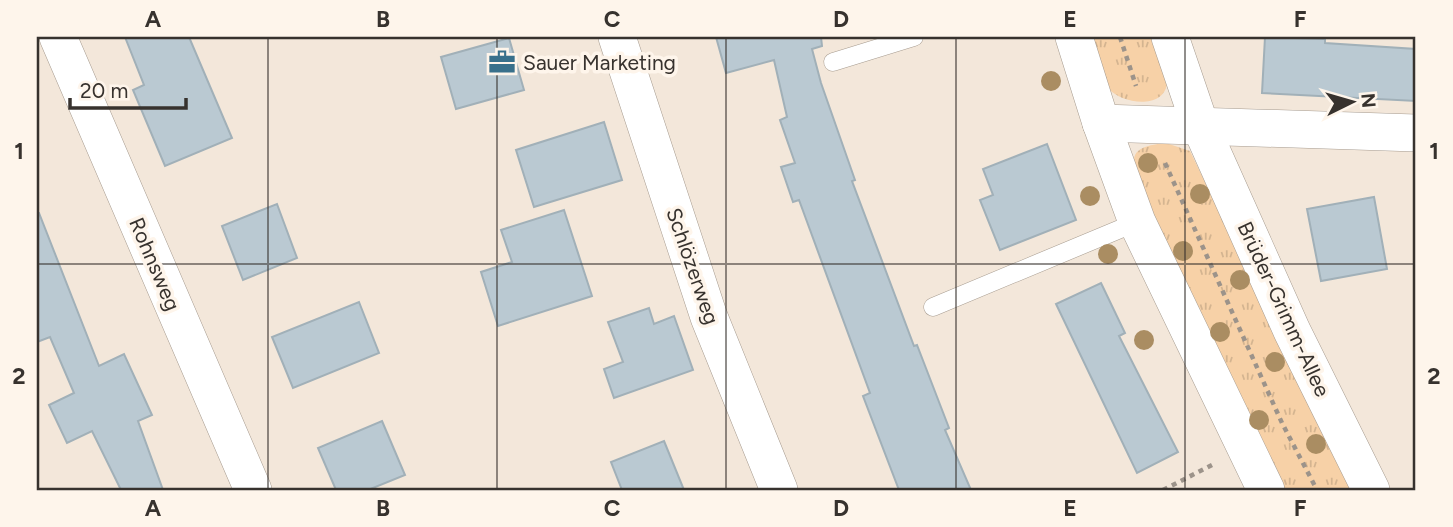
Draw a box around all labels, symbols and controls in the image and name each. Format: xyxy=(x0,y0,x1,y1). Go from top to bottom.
text: A xyxy=(145,5,162,33)
text: B xyxy=(376,5,390,33)
text: C xyxy=(604,5,621,33)
text: D xyxy=(833,5,849,33)
text: E xyxy=(1063,5,1077,33)
text: F xyxy=(1294,5,1307,33)
office icon: Sauer Marketing xyxy=(487,47,517,77)
place label: Sauer Marketing xyxy=(523,50,676,75)
scale bar xyxy=(70,66,186,110)
north arrow xyxy=(1316,66,1386,136)
text: 20 m xyxy=(80,78,128,103)
text: N xyxy=(1356,92,1381,109)
text: 1 xyxy=(14,137,24,165)
text: 1 xyxy=(1429,137,1439,165)
street label: Schlözerweg xyxy=(661,204,725,328)
street label: Rohnsweg xyxy=(124,214,186,314)
street label: Brüder-Grimm-Allee xyxy=(1233,218,1335,400)
text: 2 xyxy=(12,362,26,390)
text: 2 xyxy=(1427,362,1441,390)
text: A xyxy=(145,494,162,522)
text: B xyxy=(376,494,390,522)
text: C xyxy=(604,494,621,522)
text: D xyxy=(833,494,849,522)
text: E xyxy=(1063,494,1077,522)
text: F xyxy=(1294,494,1307,522)

